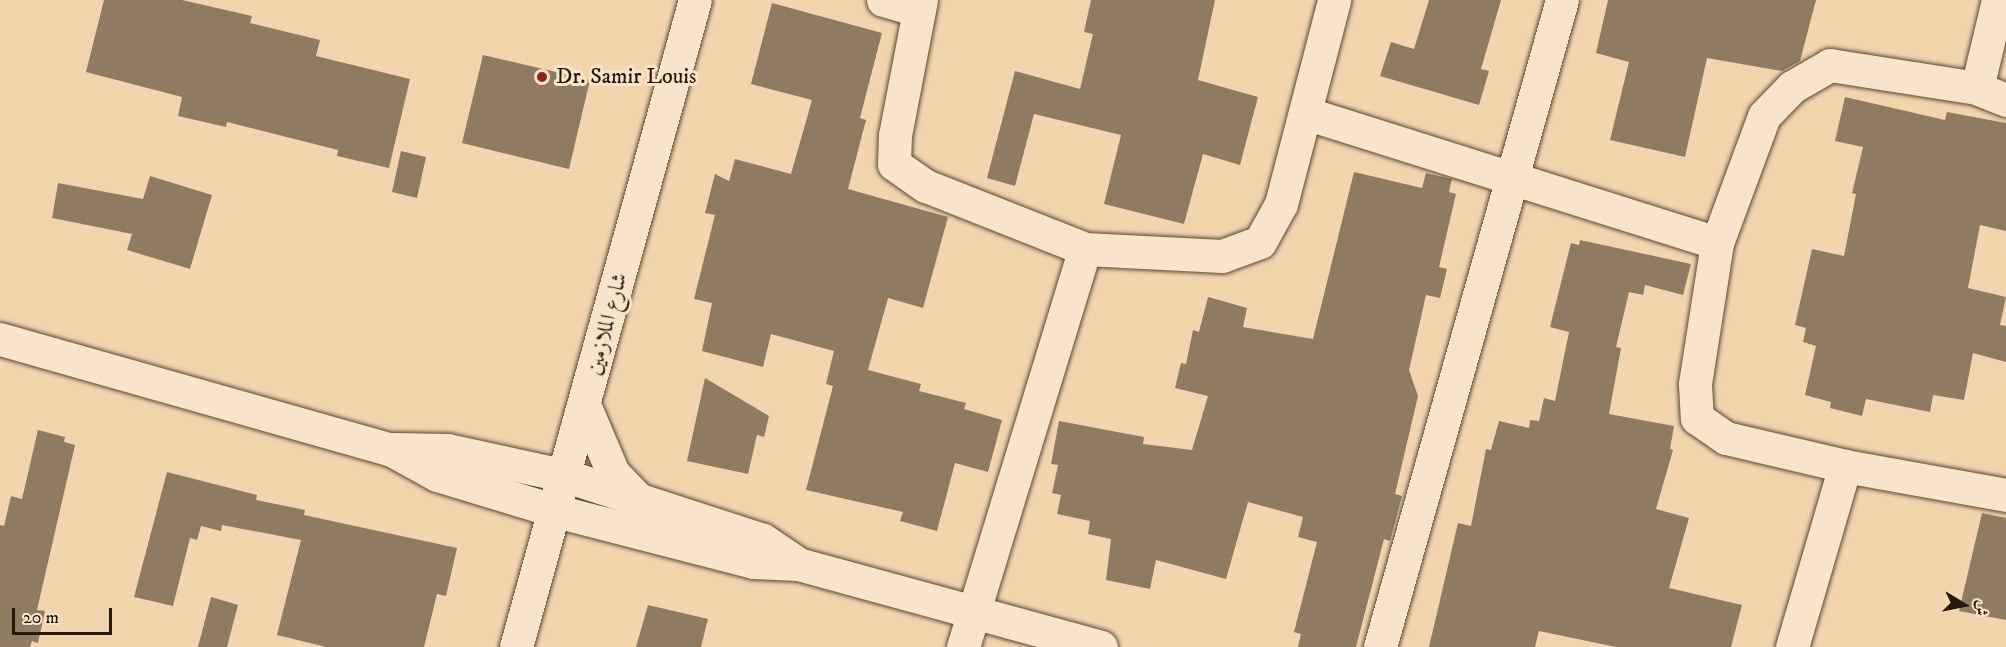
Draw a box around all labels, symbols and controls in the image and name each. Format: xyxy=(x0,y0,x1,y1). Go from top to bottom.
place label: Dr. Samir Louis xyxy=(556,64,696,90)
marker: Dr. Samir Louis xyxy=(533,68,551,86)
street label: شارع الملازمين xyxy=(581,270,633,378)
north arrow xyxy=(1934,575,1994,635)
scale bar xyxy=(15,596,116,634)
text: ش xyxy=(1971,599,1993,618)
text: 20 m xyxy=(23,607,59,629)

